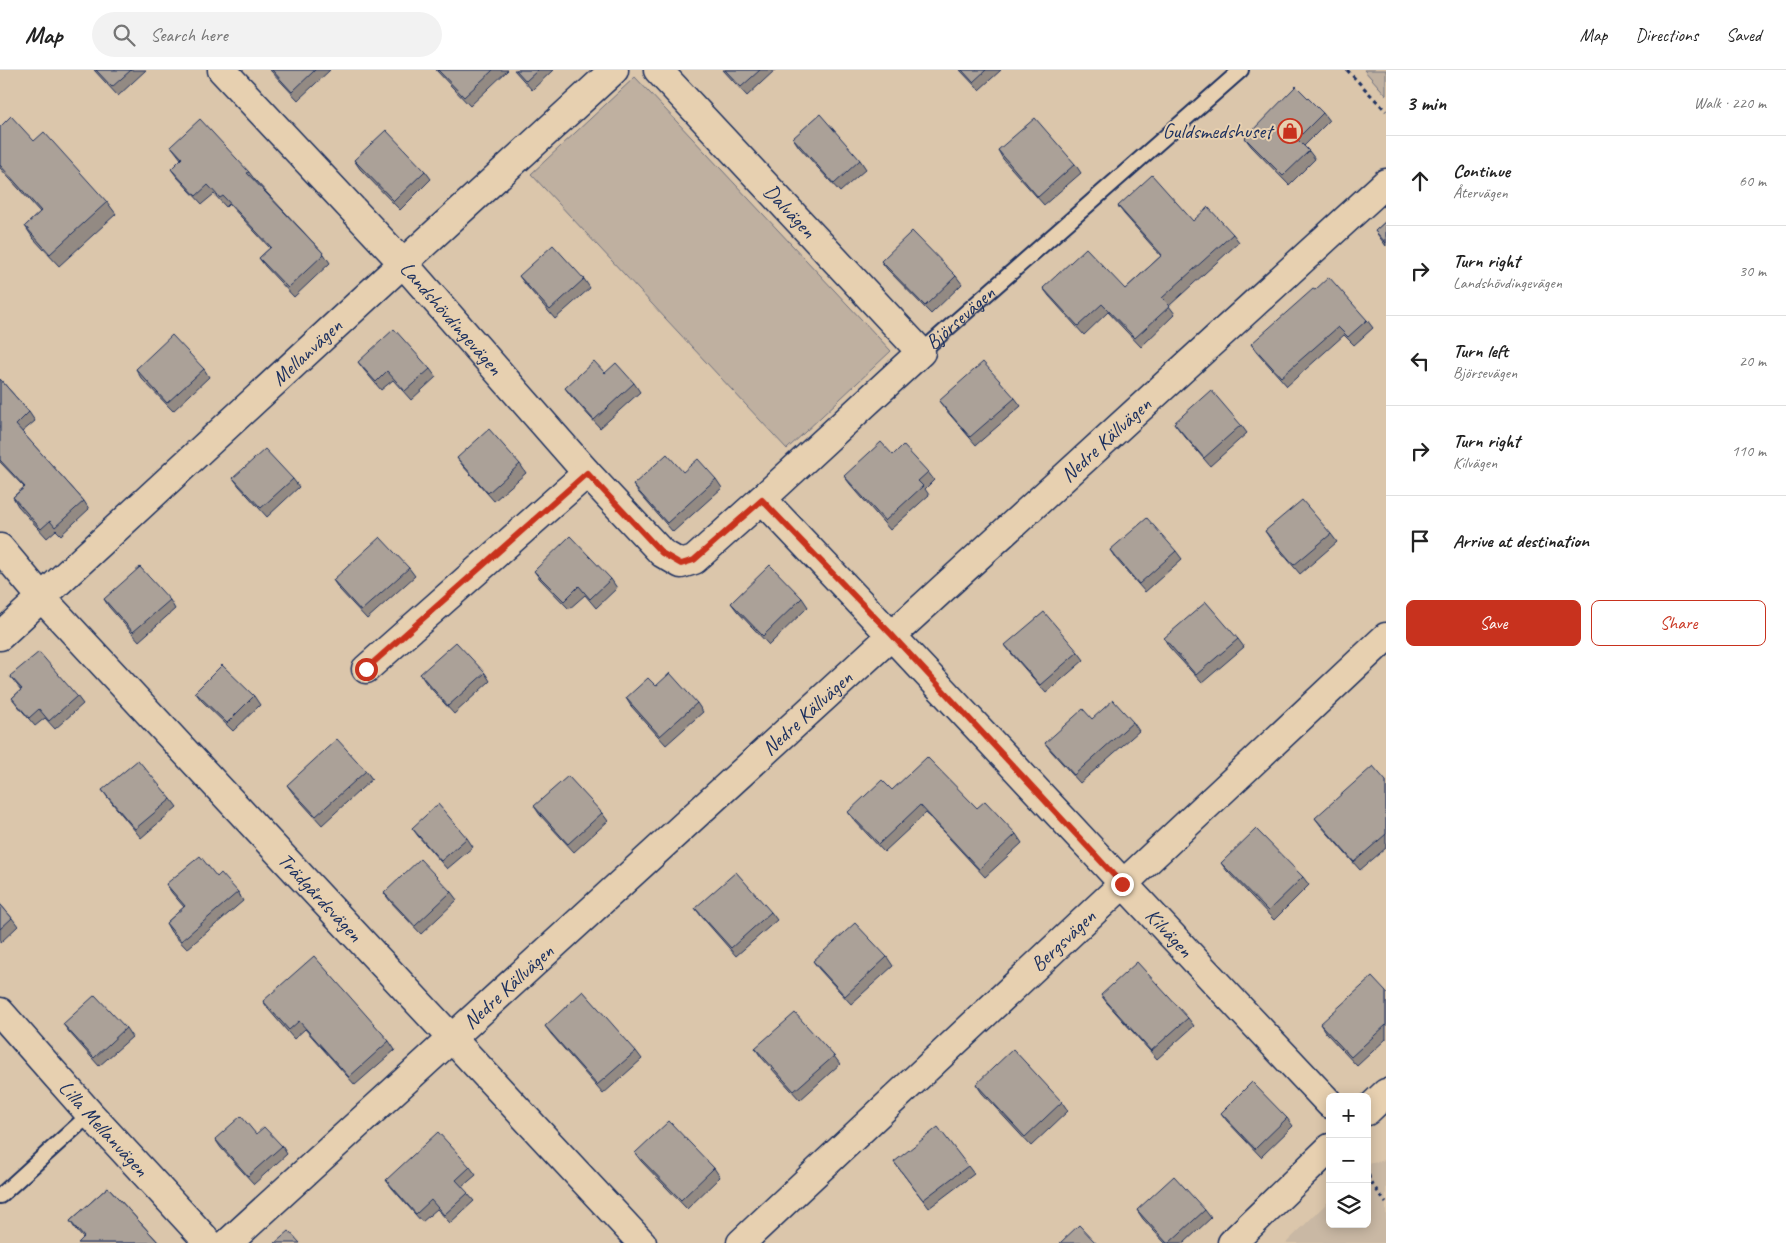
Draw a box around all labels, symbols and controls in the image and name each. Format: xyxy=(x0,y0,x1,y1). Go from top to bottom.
search box xyxy=(92,12,442,57)
text: Map xyxy=(25,20,62,50)
icon: search xyxy=(110,21,138,49)
text: Search here xyxy=(150,23,228,47)
text: Map xyxy=(1580,24,1607,46)
text: Directions xyxy=(1635,24,1698,46)
text: Saved xyxy=(1726,24,1761,46)
text: 3 min xyxy=(1406,90,1446,116)
text: Walk · 220 m xyxy=(1694,93,1766,113)
place label: Guldsmedshuset xyxy=(1162,118,1275,144)
shop icon: Guldsmedshuset xyxy=(1277,118,1303,144)
text: Continue xyxy=(1453,159,1510,183)
icon: ahead xyxy=(1406,167,1434,195)
text: 60 m xyxy=(1739,171,1766,191)
street label: Dalvägen xyxy=(758,178,822,244)
text: Återvägen xyxy=(1453,183,1508,203)
text: Turn right xyxy=(1453,249,1520,273)
street label: Landshövdingevägen xyxy=(394,256,509,381)
icon: right xyxy=(1406,257,1434,285)
text: 30 m xyxy=(1739,261,1766,281)
text: Landshövdingevägen xyxy=(1453,273,1562,293)
street label: Björsevägen xyxy=(920,280,1001,355)
street label: Mellanvägen xyxy=(266,313,348,391)
text: Turn left xyxy=(1453,339,1508,363)
icon: left xyxy=(1406,347,1434,375)
text: 20 m xyxy=(1739,351,1766,371)
text: Björsevägen xyxy=(1453,363,1517,383)
street label: Nedre Källvägen xyxy=(1055,391,1157,488)
text: Turn right xyxy=(1453,429,1520,453)
icon: right xyxy=(1406,437,1434,465)
text: 110 m xyxy=(1732,441,1766,461)
text: Kilvägen xyxy=(1453,453,1497,473)
icon: arrive xyxy=(1406,527,1434,555)
text: Arrive at destination xyxy=(1453,529,1589,553)
button: Save xyxy=(1406,600,1581,646)
button: Share xyxy=(1591,600,1766,646)
route start xyxy=(355,658,378,681)
street label: Nedre Källvägen xyxy=(756,665,858,761)
street label: Trädgårdsvägen xyxy=(273,847,369,948)
route end xyxy=(1111,873,1134,896)
street label: Bergsvägen xyxy=(1025,903,1102,977)
street label: Kilvägen xyxy=(1140,903,1199,963)
street label: Nedre Källvägen xyxy=(457,938,560,1034)
street label: Lilla Mellanvägen xyxy=(53,1075,155,1182)
map controls xyxy=(1326,1093,1371,1228)
button: + xyxy=(1326,1093,1371,1138)
button: − xyxy=(1326,1138,1371,1183)
button: layers xyxy=(1326,1183,1371,1228)

